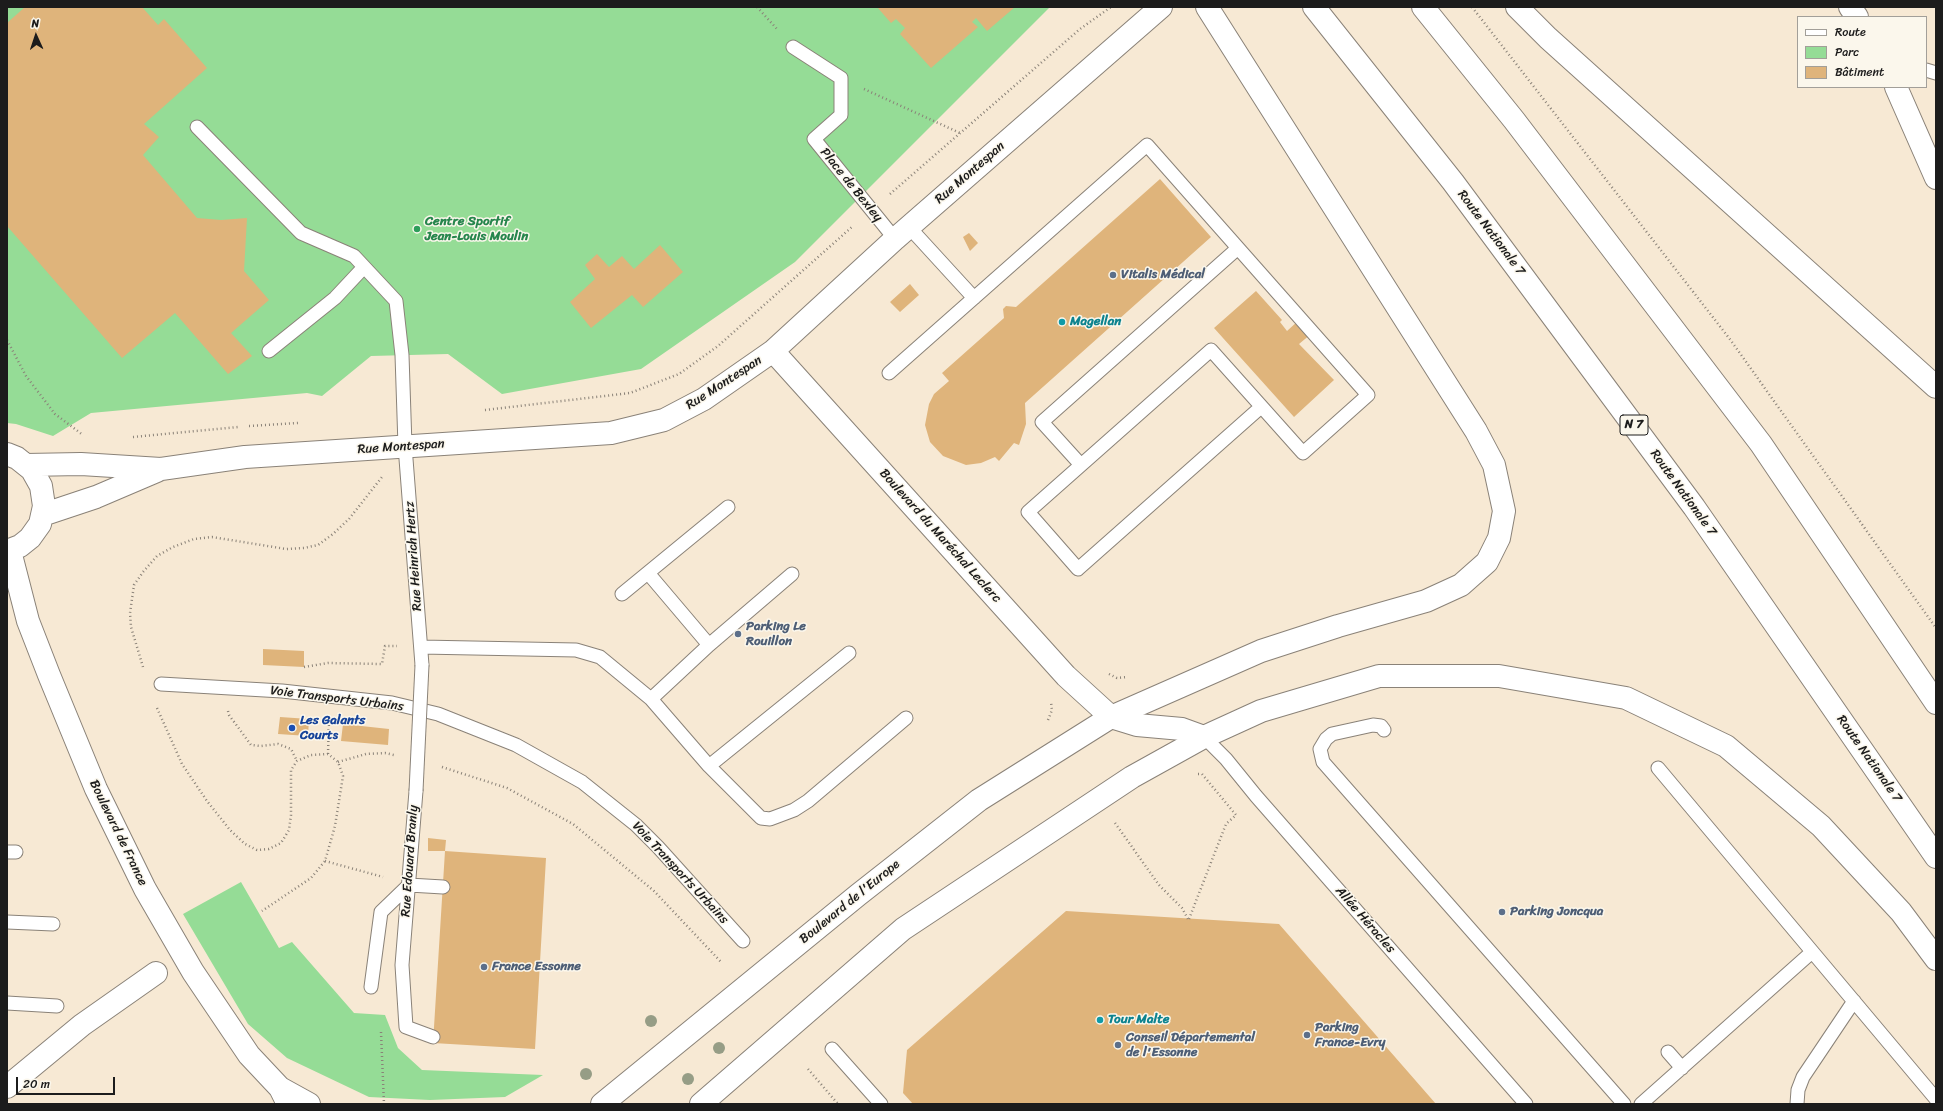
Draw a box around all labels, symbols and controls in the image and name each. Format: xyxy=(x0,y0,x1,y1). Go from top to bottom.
text: N xyxy=(31,14,40,33)
north arrow xyxy=(16,16,56,56)
legend xyxy=(1797,16,1927,88)
text: Route xyxy=(1835,21,1866,43)
text: Parc xyxy=(1835,41,1859,63)
text: Bâtiment xyxy=(1835,61,1884,83)
street label: Rue Montespan xyxy=(932,138,1008,208)
street label: Place de Bexley xyxy=(817,145,885,225)
street label: Route Nationale 7 xyxy=(1454,187,1528,279)
place label: Centre Sportif Jean-Louis Moulin xyxy=(425,214,528,245)
marker: Centre Sportif Jean-Louis Moulin xyxy=(412,224,422,234)
place label: Vitalis Médical xyxy=(1121,267,1205,283)
marker: Vitalis Médical xyxy=(1108,270,1118,280)
place label: Magellan xyxy=(1070,314,1121,330)
marker: Magellan xyxy=(1057,317,1067,327)
street label: Rue Montespan xyxy=(683,353,765,413)
road number: N 7 xyxy=(1620,415,1648,435)
street label: Rue Montespan xyxy=(357,436,445,458)
street label: Route Nationale 7 xyxy=(1646,447,1720,539)
street label: Boulevard du Maréchal Leclerc xyxy=(876,466,1004,606)
street label: Rue Heinrich Hertz xyxy=(402,501,426,611)
place label: Parking Le Rouillon xyxy=(746,619,806,650)
marker: Parking Le Rouillon xyxy=(733,629,743,639)
street label: Voie Transports Urbains xyxy=(269,683,405,715)
street label: Route Nationale 7 xyxy=(1833,712,1905,806)
place label: Les Galants Courts xyxy=(300,713,365,744)
marker: Les Galants Courts xyxy=(287,723,297,733)
street label: Boulevard de France xyxy=(86,777,150,889)
street label: Rue Edouard Branly xyxy=(398,805,422,917)
street label: Voie Transports Urbains xyxy=(629,819,731,927)
street label: Boulevard de l'Europe xyxy=(797,857,903,947)
street label: Allée Héracles xyxy=(1332,883,1398,957)
place label: Parking Joncqua xyxy=(1510,904,1603,920)
marker: Parking Joncqua xyxy=(1497,907,1507,917)
place label: France Essonne xyxy=(492,959,581,975)
marker: France Essonne xyxy=(479,962,489,972)
place label: Tour Malte xyxy=(1108,1012,1170,1028)
marker: Tour Malte xyxy=(1095,1015,1105,1025)
place label: Parking France-Evry xyxy=(1315,1020,1385,1051)
place label: Conseil Départemental de l'Essonne xyxy=(1126,1030,1255,1061)
marker: Parking France-Evry xyxy=(1302,1030,1312,1040)
marker: Conseil Départemental de l'Essonne xyxy=(1113,1040,1123,1050)
scale bar xyxy=(18,1069,117,1095)
text: 20 m xyxy=(23,1073,50,1095)

